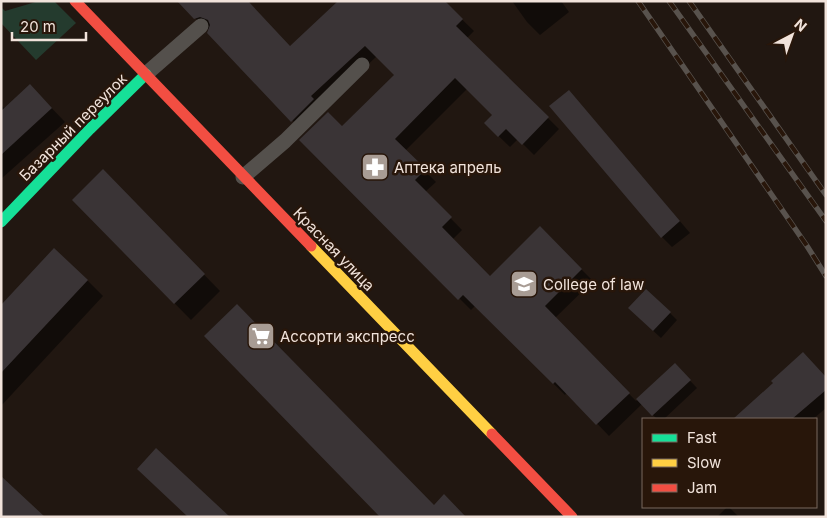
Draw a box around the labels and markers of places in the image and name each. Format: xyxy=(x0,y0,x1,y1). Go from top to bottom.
pharmacy icon: Аптека апрель xyxy=(360,152,390,182)
place label: Аптека апрель xyxy=(394,158,502,177)
school or university icon: College of law xyxy=(509,269,539,299)
place label: College of law xyxy=(543,275,644,294)
supermarket icon: Ассорти экспресс xyxy=(246,321,276,351)
place label: Ассорти экспресс xyxy=(280,327,415,346)

